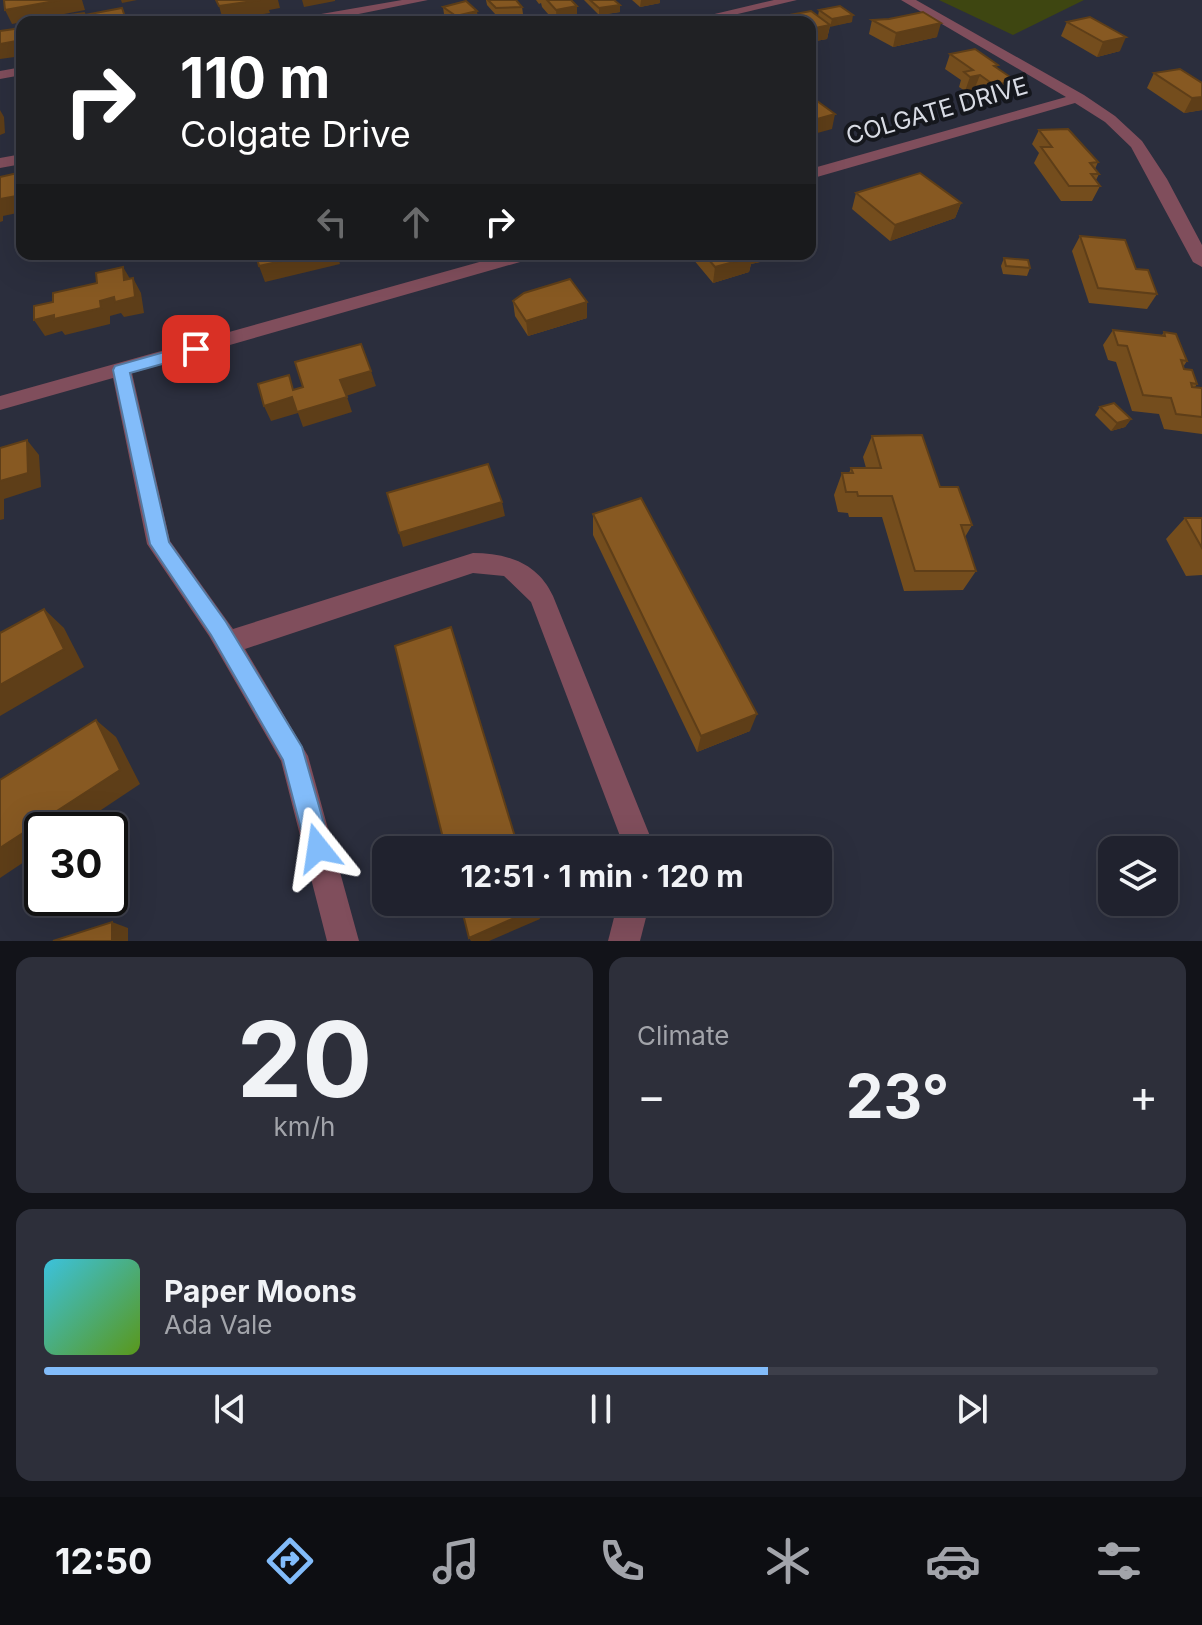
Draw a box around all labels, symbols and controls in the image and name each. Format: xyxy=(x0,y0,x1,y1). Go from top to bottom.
text: 110 m xyxy=(180,44,330,112)
icon: right xyxy=(48,48,152,152)
street label: COLGATE DRIVE xyxy=(843,71,1031,150)
text: Colgate Drive xyxy=(180,112,411,156)
icon: left xyxy=(310,200,354,244)
icon: ahead xyxy=(394,200,438,244)
icon: right xyxy=(478,200,522,244)
pin xyxy=(162,315,230,383)
icon: arrive xyxy=(174,327,218,371)
position arrow xyxy=(276,806,360,890)
speed limit sign: 30 xyxy=(24,812,128,916)
map controls xyxy=(1098,836,1178,916)
button: layers xyxy=(1098,836,1178,916)
text: 12:51 · 1 min · 120 m xyxy=(460,858,744,894)
text: 20 xyxy=(237,996,372,1122)
text: Climate xyxy=(637,1020,729,1051)
text: 23° xyxy=(846,1060,949,1132)
text: − xyxy=(637,1069,666,1123)
text: + xyxy=(1129,1069,1158,1123)
text: km/h xyxy=(274,1111,335,1142)
text: Paper Moons xyxy=(164,1273,357,1309)
text: Ada Vale xyxy=(164,1309,272,1340)
icon: previous xyxy=(208,1387,252,1431)
icon: pause xyxy=(579,1387,623,1431)
icon: next xyxy=(950,1387,994,1431)
icon: directions xyxy=(262,1533,318,1589)
icon: music xyxy=(428,1533,484,1589)
icon: phone xyxy=(594,1533,650,1589)
icon: climate xyxy=(760,1533,816,1589)
icon: car xyxy=(925,1533,981,1589)
icon: filters xyxy=(1091,1533,1147,1589)
text: 12:50 xyxy=(55,1539,152,1583)

